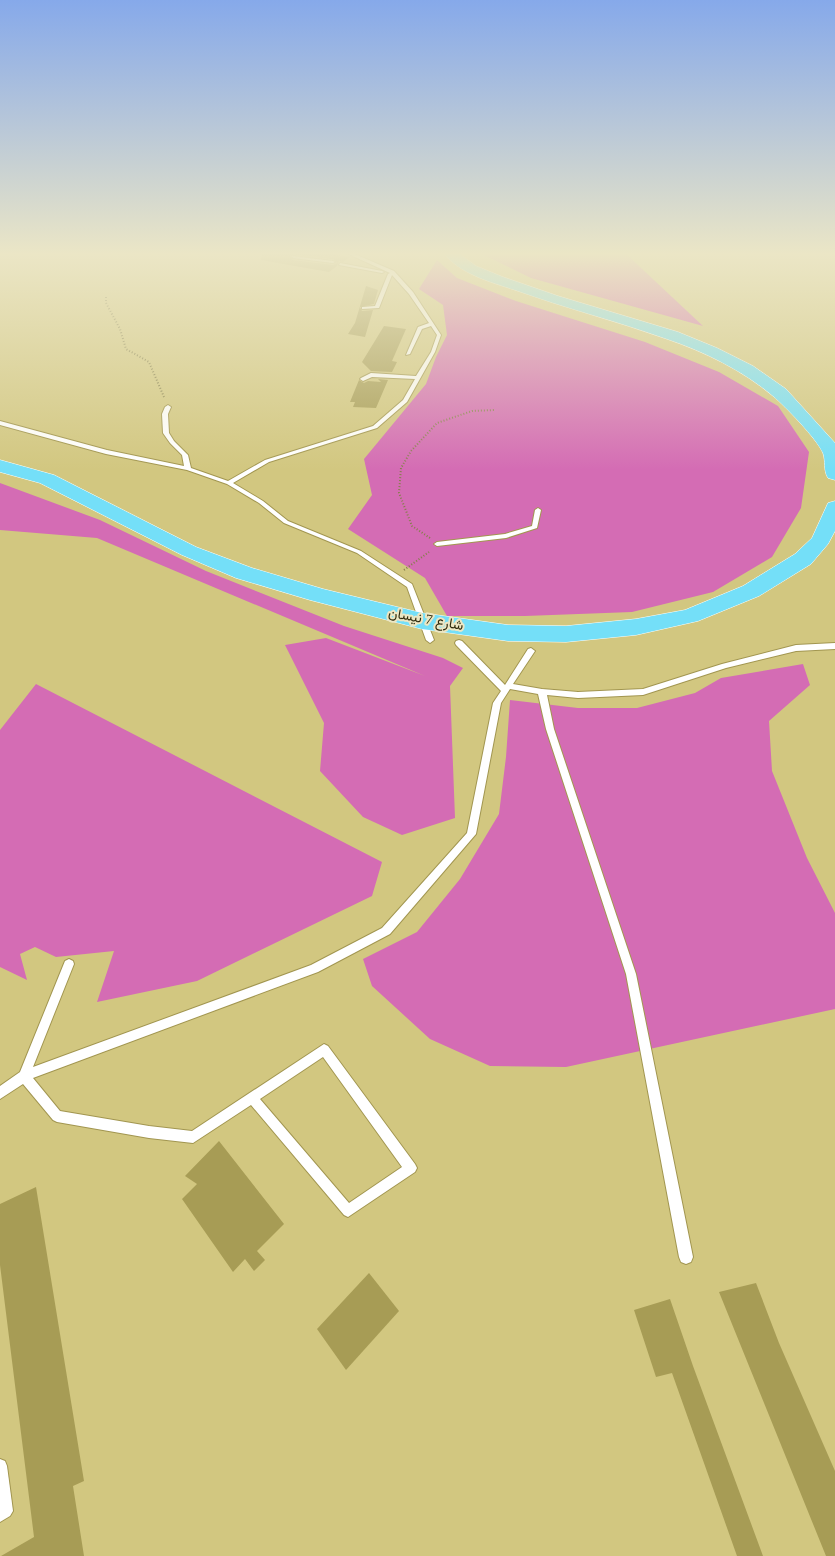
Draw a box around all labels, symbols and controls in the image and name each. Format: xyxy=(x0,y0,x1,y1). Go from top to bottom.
street label: شارع 7 نيسان xyxy=(387,605,465,636)

